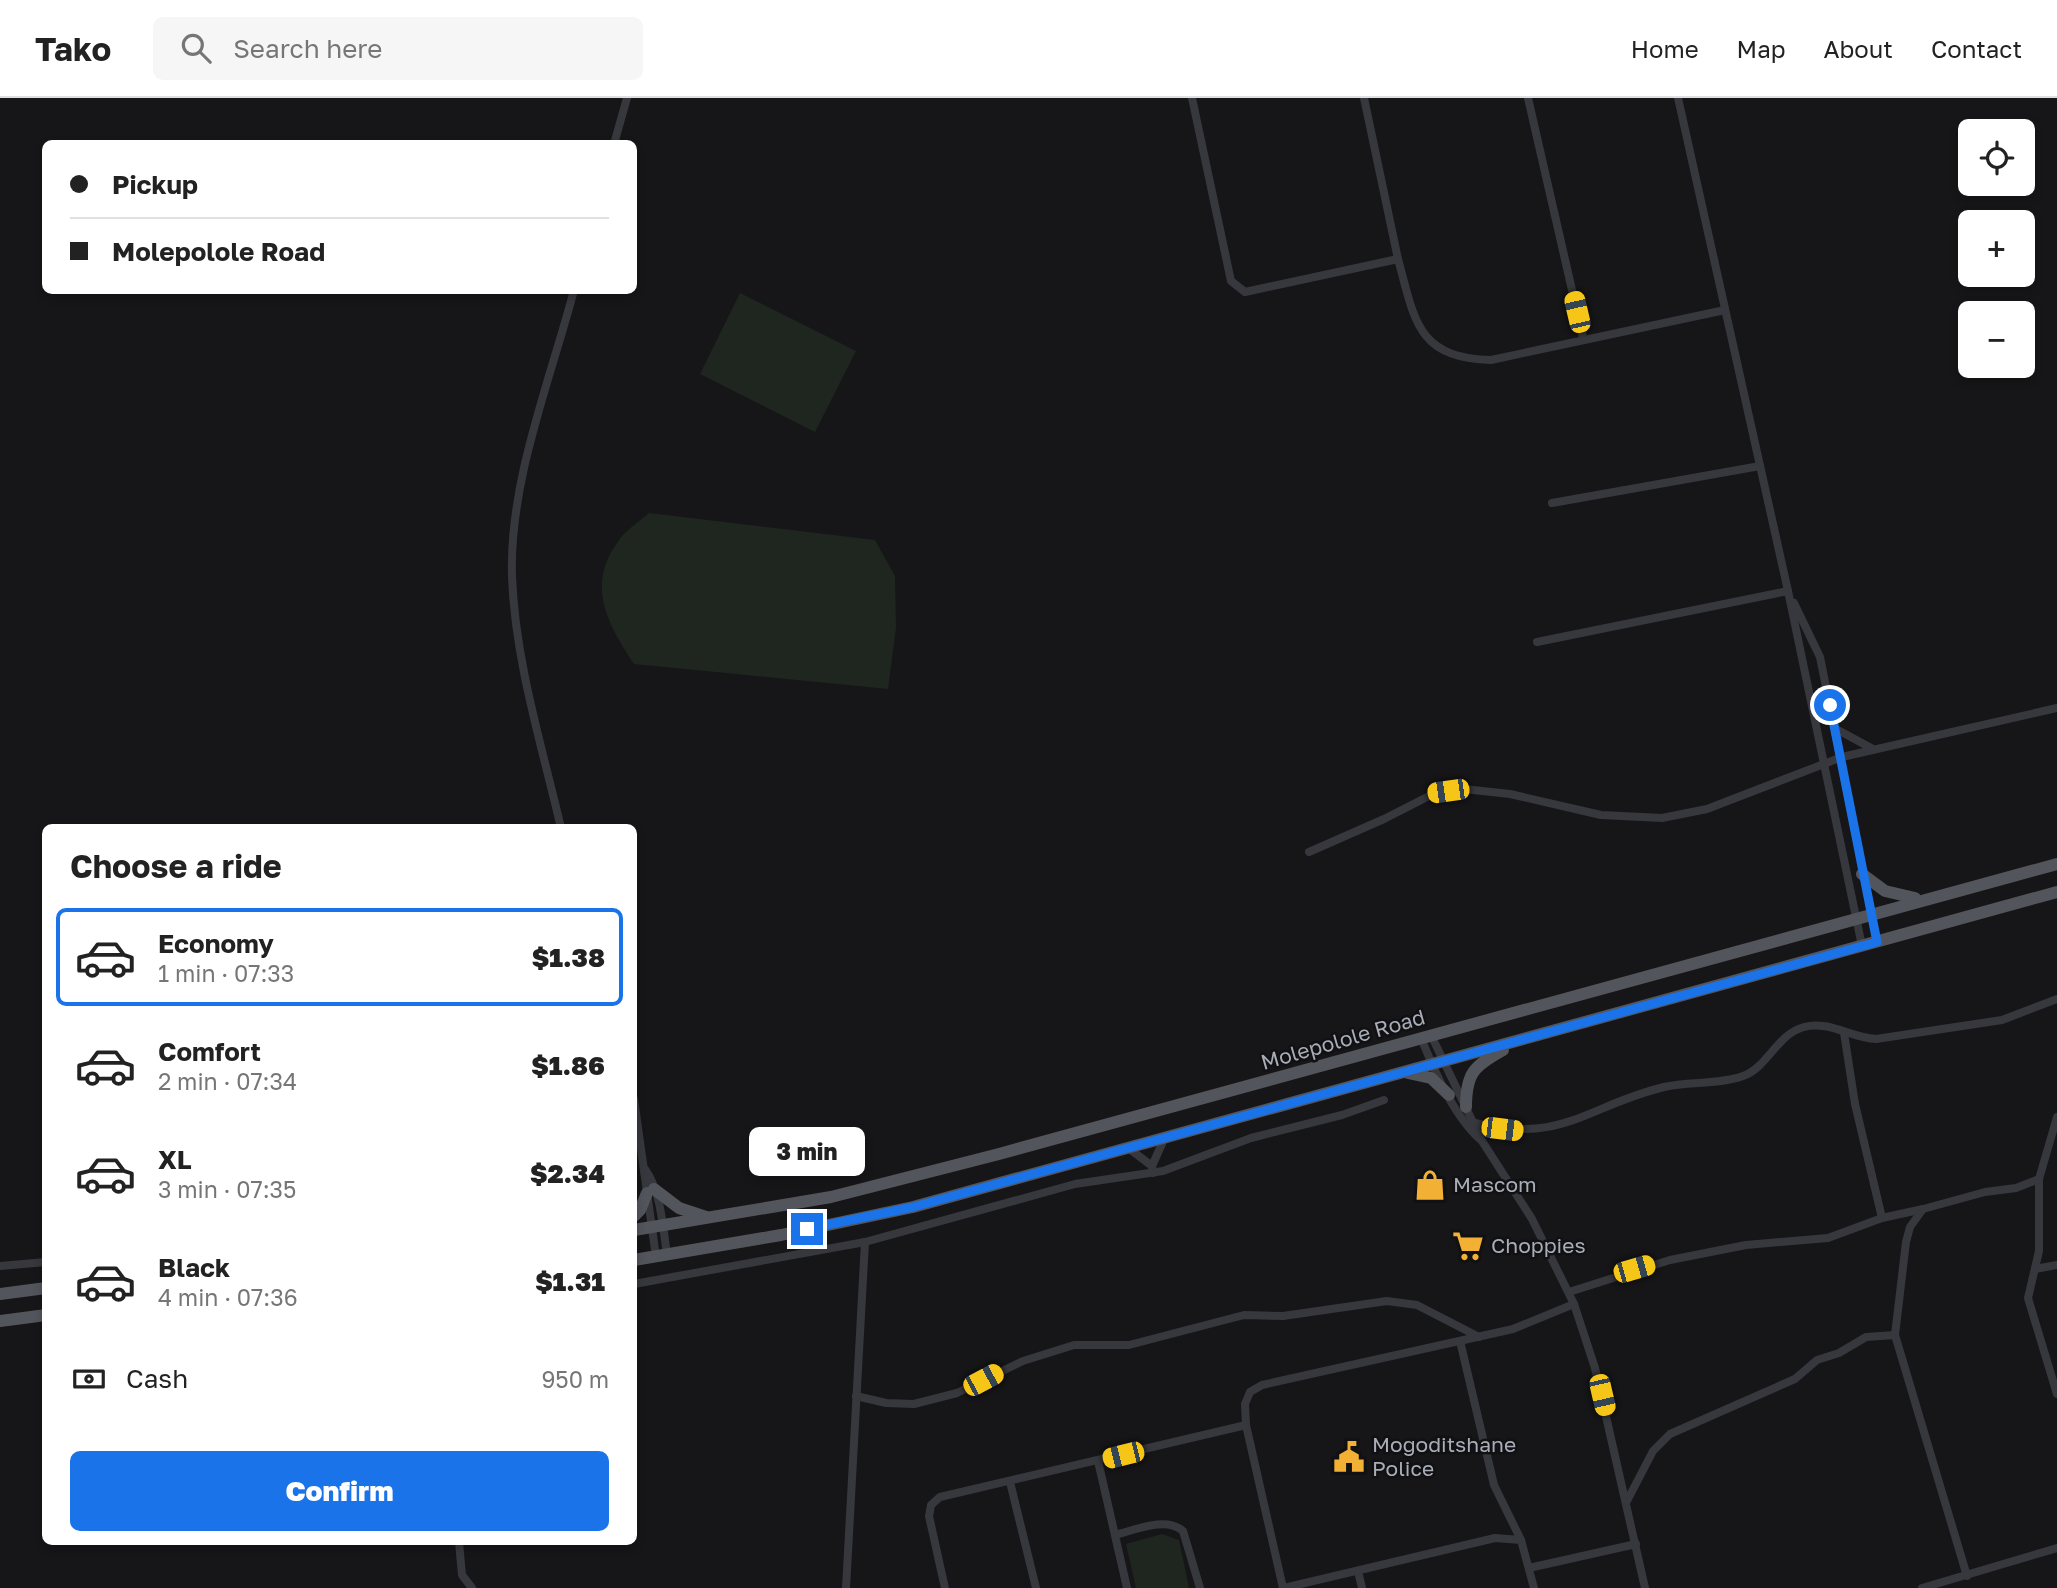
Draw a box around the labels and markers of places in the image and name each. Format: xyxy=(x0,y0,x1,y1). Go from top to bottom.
shop icon: Mascom xyxy=(1413,1168,1447,1202)
place label: Mascom xyxy=(1453,1171,1537,1197)
supermarket icon: Choppies xyxy=(1451,1229,1485,1263)
place label: Choppies xyxy=(1491,1232,1586,1258)
place label: Mogoditshane Police xyxy=(1372,1431,1516,1481)
public building icon: Mogoditshane Police xyxy=(1332,1440,1366,1474)

